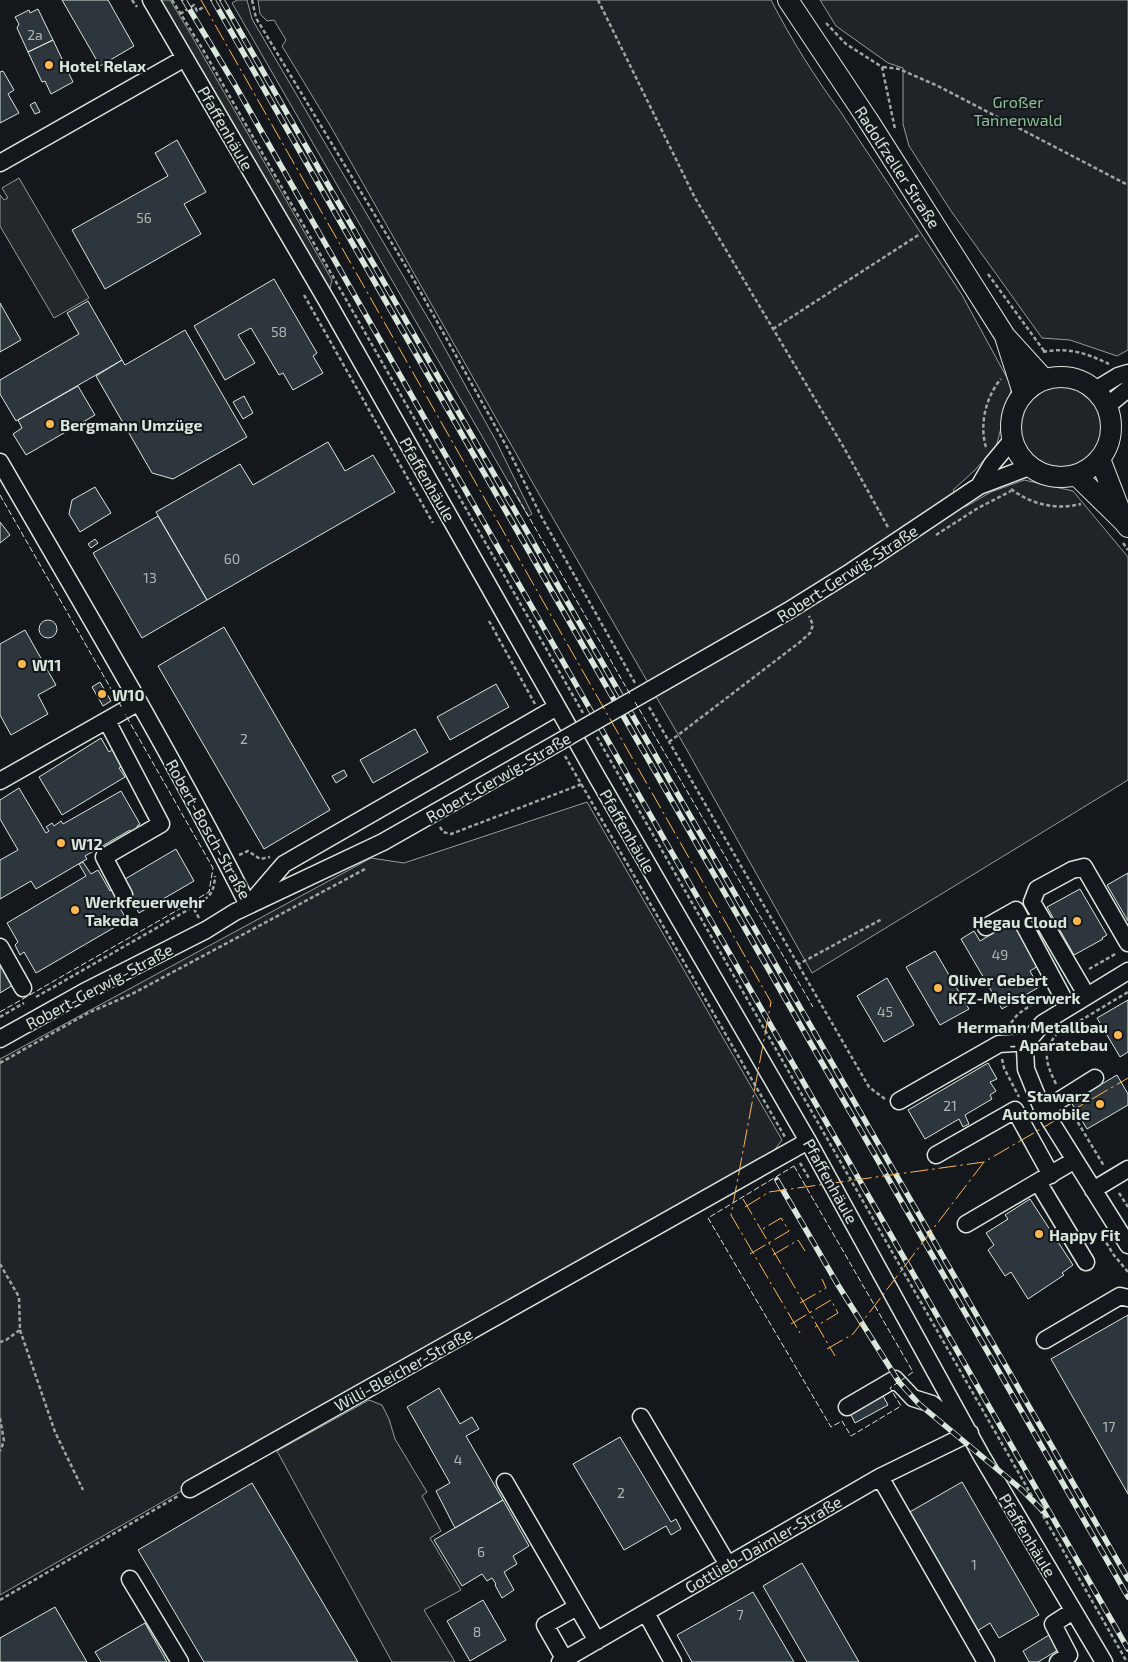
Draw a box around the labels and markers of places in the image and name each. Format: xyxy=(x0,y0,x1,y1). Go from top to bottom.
place label: Hotel Relax xyxy=(59,56,146,75)
marker: Hotel Relax xyxy=(43,59,55,71)
place label: Bergmann Umzüge xyxy=(60,415,202,434)
marker: Bergmann Umzüge xyxy=(44,418,56,430)
place label: W11 xyxy=(32,655,61,674)
marker: W11 xyxy=(16,658,28,670)
place label: W10 xyxy=(112,685,145,704)
marker: W10 xyxy=(96,688,108,700)
place label: W12 xyxy=(71,834,103,853)
marker: W12 xyxy=(55,837,67,849)
place label: Werkfeuerwehr Takeda xyxy=(85,892,205,929)
marker: Werkfeuerwehr Takeda xyxy=(69,904,81,916)
place label: Hegau Cloud xyxy=(972,912,1067,931)
marker: Hegau Cloud xyxy=(1071,915,1083,927)
place label: Oliver Gebert KFZ-Meisterwerk xyxy=(948,970,1080,1007)
marker: Oliver Gebert KFZ-Meisterwerk xyxy=(932,982,944,994)
place label: Hermann Metallbau - Aparatebau xyxy=(957,1017,1108,1054)
marker: Hermann Metallbau - Aparatebau xyxy=(1112,1029,1124,1041)
place label: Stawarz Automobile xyxy=(1002,1086,1090,1123)
marker: Stawarz Automobile xyxy=(1094,1098,1106,1110)
place label: Happy Fit xyxy=(1049,1225,1121,1245)
marker: Happy Fit xyxy=(1033,1228,1045,1240)

